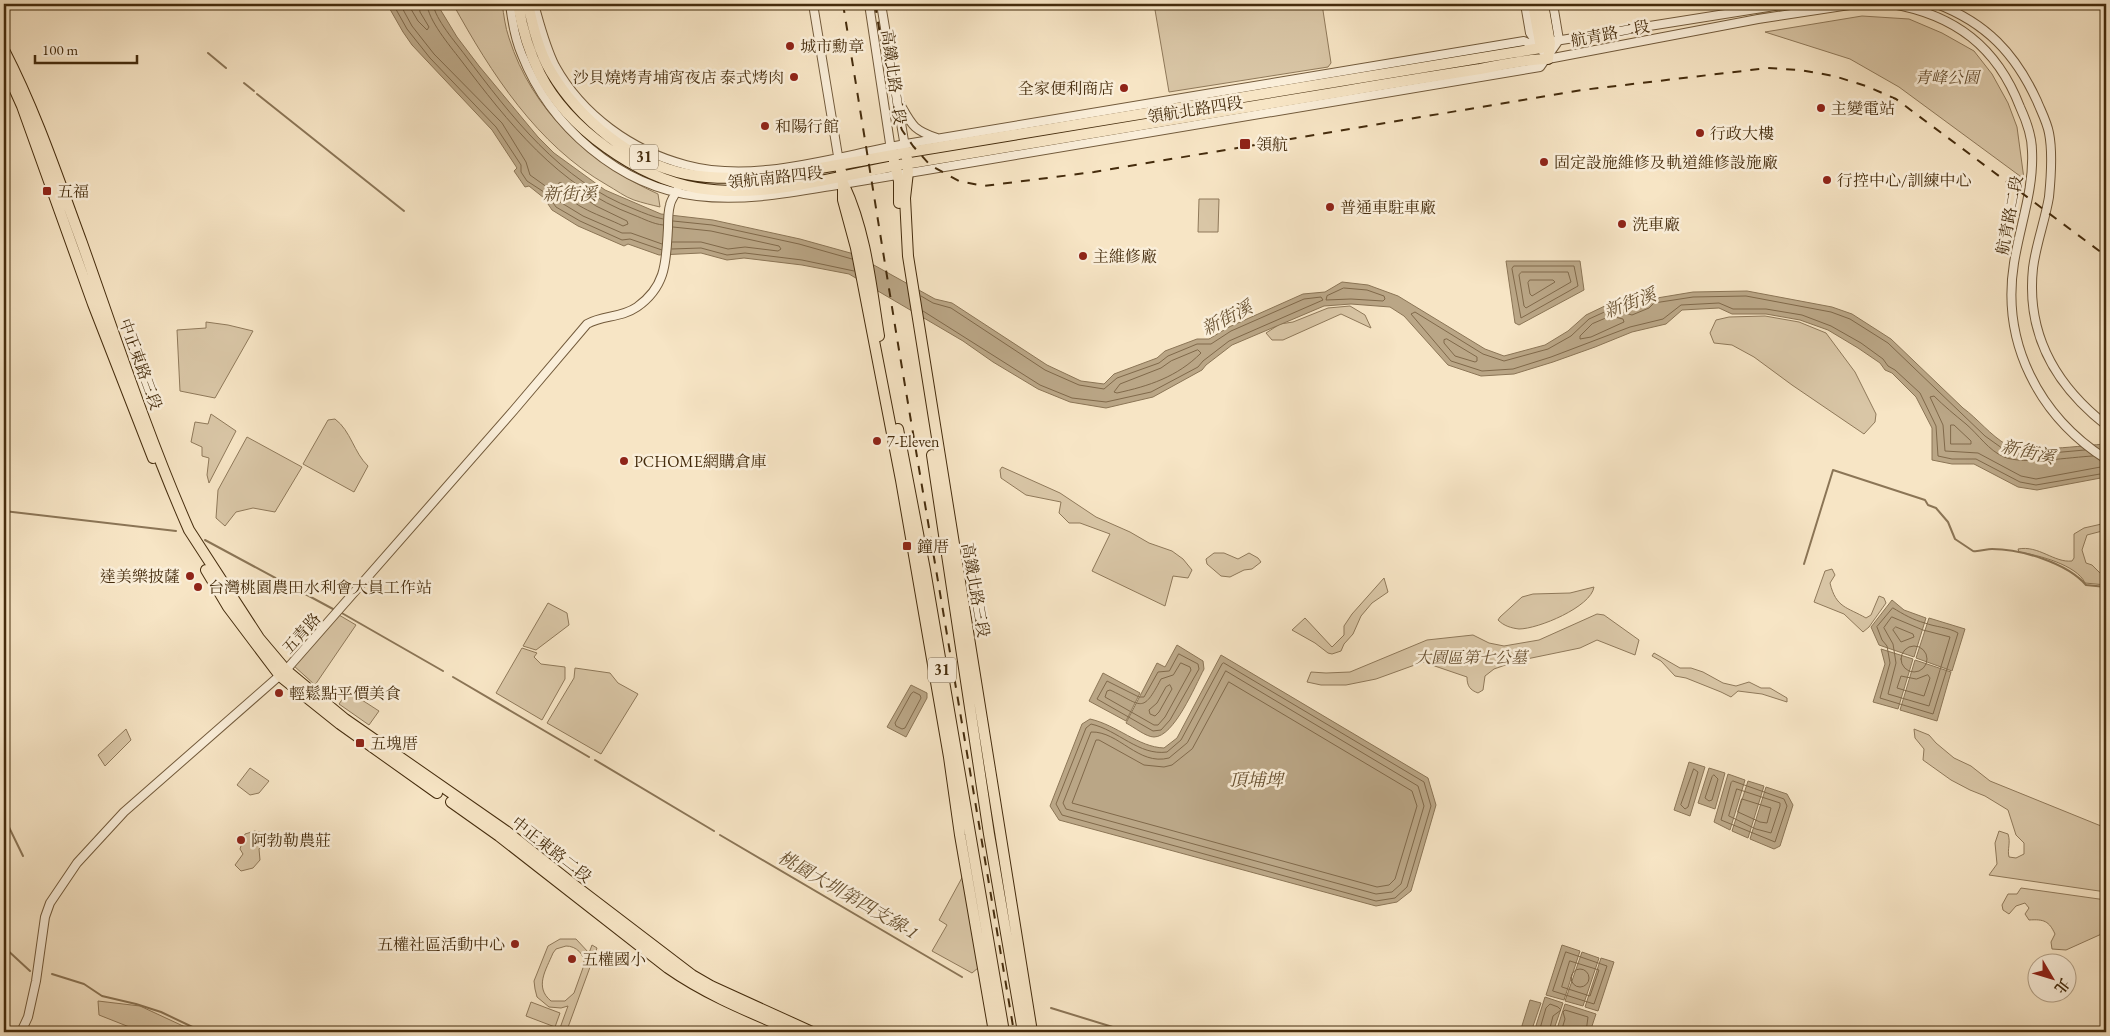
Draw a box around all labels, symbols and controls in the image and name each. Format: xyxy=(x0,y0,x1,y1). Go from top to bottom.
street label: 航青路二段 xyxy=(1569,16,1651,51)
street label: 高鐵北路二段 xyxy=(876,28,911,126)
scale bar xyxy=(35,32,138,64)
place label: 城市勳章 xyxy=(800,36,864,57)
text: 100 m xyxy=(42,40,79,59)
marker: 城市勳章 xyxy=(784,40,796,52)
place label: 沙貝燒烤青埔宵夜店 泰式烤肉 xyxy=(573,67,784,88)
park label: 青峰公園 xyxy=(1915,67,1982,88)
marker: 沙貝燒烤青埔宵夜店 泰式烤肉 xyxy=(788,71,800,83)
place label: 全家便利商店 xyxy=(1018,78,1114,99)
marker: 全家便利商店 xyxy=(1118,82,1130,94)
street label: 領航北路四段 xyxy=(1146,92,1244,127)
place label: 主變電站 xyxy=(1831,98,1895,119)
marker: 主變電站 xyxy=(1815,102,1827,114)
place label: 和陽行館 xyxy=(775,116,839,137)
marker: 和陽行館 xyxy=(759,120,771,132)
place label: 行政大樓 xyxy=(1710,123,1774,144)
marker: 行政大樓 xyxy=(1694,127,1706,139)
place label: 領航 xyxy=(1256,134,1288,155)
marker: 領航 xyxy=(1238,137,1252,151)
road number: 31 xyxy=(630,144,658,170)
place label: 固定設施維修及軌道維修設施廠 xyxy=(1554,152,1778,173)
marker: 固定設施維修及軌道維修設施廠 xyxy=(1538,156,1550,168)
street label: 領航南路四段 xyxy=(726,162,824,193)
place label: 行控中心/訓練中心 xyxy=(1837,170,1971,191)
marker: 行控中心/訓練中心 xyxy=(1821,174,1833,186)
street label: 航青路二段 xyxy=(1992,174,2027,256)
place label: 五福 xyxy=(57,181,89,202)
water label: 新街溪 xyxy=(543,182,599,205)
marker: 五福 xyxy=(41,185,53,197)
place label: 普通車駐車廠 xyxy=(1340,197,1436,218)
marker: 普通車駐車廠 xyxy=(1324,201,1336,213)
place label: 洗車廠 xyxy=(1632,214,1680,235)
marker: 洗車廠 xyxy=(1616,218,1628,230)
place label: 主維修廠 xyxy=(1093,246,1157,267)
marker: 主維修廠 xyxy=(1077,250,1089,262)
water label: 新街溪 xyxy=(1601,282,1661,323)
water label: 新街溪 xyxy=(1197,294,1258,340)
street label: 中正東路三段 xyxy=(114,315,167,413)
place label: 7-Eleven xyxy=(887,431,940,452)
water label: 新街溪 xyxy=(1999,434,2059,469)
marker: 7-Eleven xyxy=(871,435,883,447)
place label: PCHOME網購倉庫 xyxy=(634,451,767,472)
marker: PCHOME網購倉庫 xyxy=(618,455,630,467)
place label: 鐘厝 xyxy=(917,536,949,557)
marker: 鐘厝 xyxy=(901,540,913,552)
street label: 高鐵北路三段 xyxy=(957,541,994,639)
place label: 達美樂披薩 xyxy=(100,566,180,587)
marker: 達美樂披薩 xyxy=(184,570,196,582)
place label: 台灣桃園農田水利會大員工作站 xyxy=(208,577,432,598)
marker: 台灣桃園農田水利會大員工作站 xyxy=(192,581,204,593)
street label: 五青路 xyxy=(278,608,325,658)
park label: 大園區第七公墓 xyxy=(1415,647,1530,668)
road number: 31 xyxy=(928,658,956,682)
place label: 輕鬆點平價美食 xyxy=(289,683,401,704)
marker: 輕鬆點平價美食 xyxy=(273,687,285,699)
place label: 五塊厝 xyxy=(370,733,418,754)
marker: 五塊厝 xyxy=(354,737,366,749)
water label: 頂埔埤 xyxy=(1229,768,1285,791)
street label: 中正東路二段 xyxy=(507,812,596,887)
place label: 阿勃勒農莊 xyxy=(251,830,331,851)
marker: 阿勃勒農莊 xyxy=(235,834,247,846)
water label: 桃園大圳第四支線-1 xyxy=(774,845,922,944)
place label: 五權社區活動中心 xyxy=(377,934,505,955)
marker: 五權社區活動中心 xyxy=(509,938,521,950)
place label: 五權國小 xyxy=(582,949,646,970)
marker: 五權國小 xyxy=(566,953,578,965)
north arrow xyxy=(2028,954,2078,1004)
text: 北 xyxy=(2051,975,2074,997)

